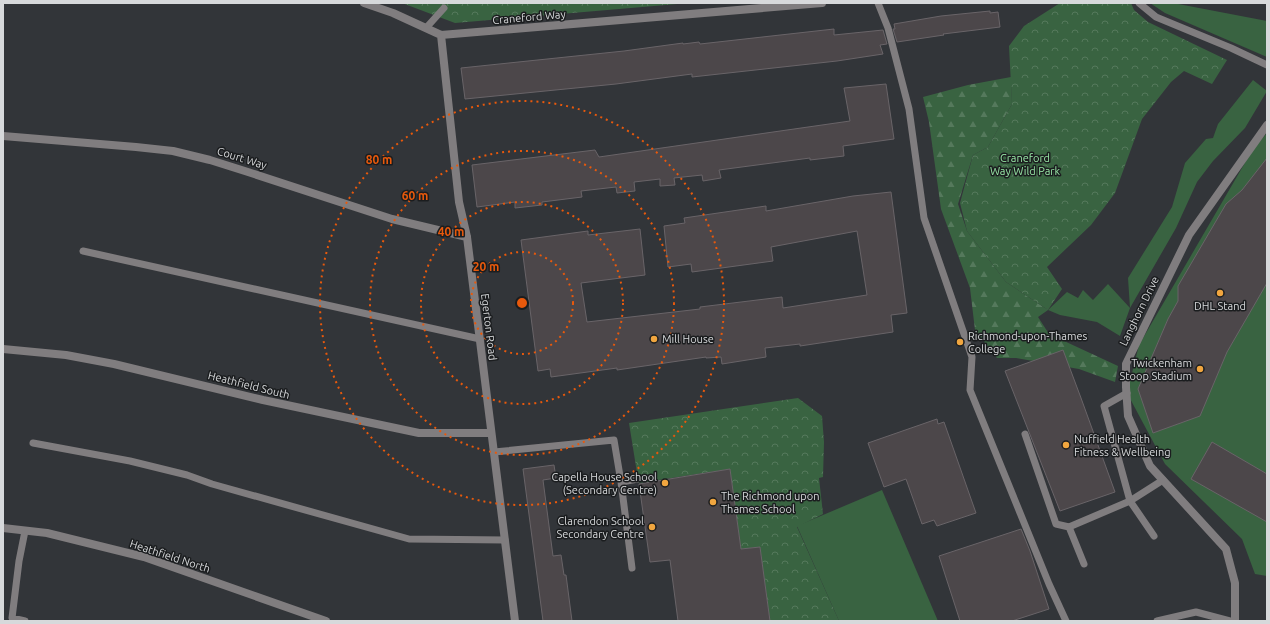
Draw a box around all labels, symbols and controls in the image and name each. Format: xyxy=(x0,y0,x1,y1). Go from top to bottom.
street label: Craneford Way xyxy=(492,8,567,26)
street label: Court Way xyxy=(216,145,269,171)
park label: Craneford Way Wild Park xyxy=(990,152,1061,177)
text: 80 m xyxy=(366,153,392,166)
text: 60 m xyxy=(402,189,428,202)
text: 40 m xyxy=(438,225,464,238)
text: 20 m xyxy=(473,260,499,273)
street label: Langhorn Drive xyxy=(1117,274,1161,348)
marker: DHL Stand xyxy=(1215,288,1225,298)
street label: Egerton Road xyxy=(479,293,499,361)
centre of rings xyxy=(515,296,529,310)
place label: DHL Stand xyxy=(1194,300,1246,312)
place label: Richmond-upon-Thames College xyxy=(968,330,1088,355)
place label: Mill House xyxy=(662,333,714,345)
marker: Mill House xyxy=(649,334,659,344)
marker: Richmond-upon-Thames College xyxy=(955,337,965,347)
place label: Twickenham Stoop Stadium xyxy=(1120,357,1192,382)
marker: Twickenham Stoop Stadium xyxy=(1195,364,1205,374)
street label: Heathfield South xyxy=(207,369,291,401)
place label: Nuffield Health Fitness & Wellbeing xyxy=(1074,433,1171,458)
marker: Nuffield Health Fitness & Wellbeing xyxy=(1061,440,1071,450)
place label: Capella House School (Secondary Centre) xyxy=(551,471,657,497)
marker: Capella House School (Secondary Centre) xyxy=(660,478,670,488)
place label: The Richmond upon Thames School xyxy=(721,490,820,515)
marker: The Richmond upon Thames School xyxy=(708,497,718,507)
place label: Clarendon School Secondary Centre xyxy=(556,515,644,540)
marker: Clarendon School Secondary Centre xyxy=(647,522,657,532)
street label: Heathfield North xyxy=(128,537,212,575)

